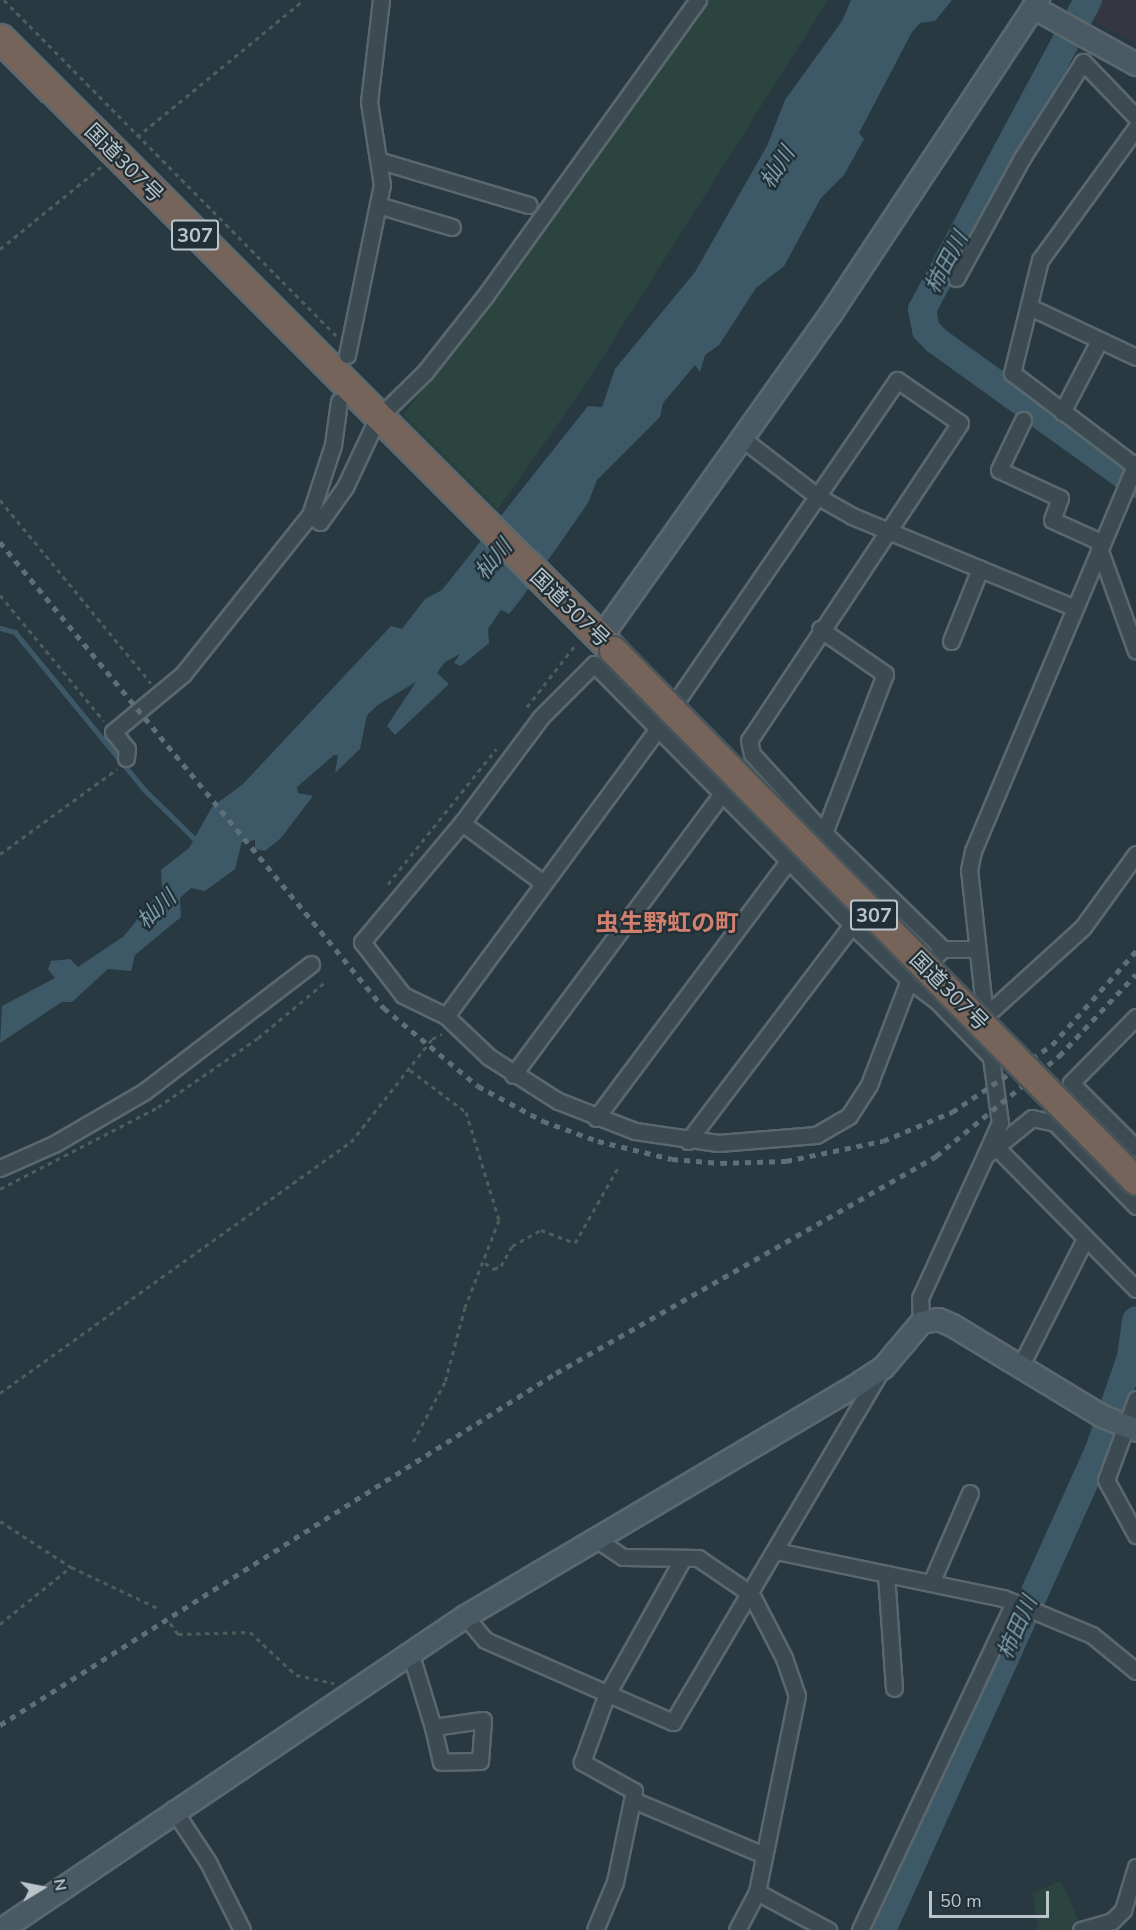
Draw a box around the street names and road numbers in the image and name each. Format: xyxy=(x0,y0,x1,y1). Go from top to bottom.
street label: 国道307号 xyxy=(79,118,169,208)
road number: 307 xyxy=(171,218,219,252)
street label: 国道307号 xyxy=(525,564,615,652)
road number: 307 xyxy=(850,898,898,932)
street label: 国道307号 xyxy=(904,946,994,1036)

